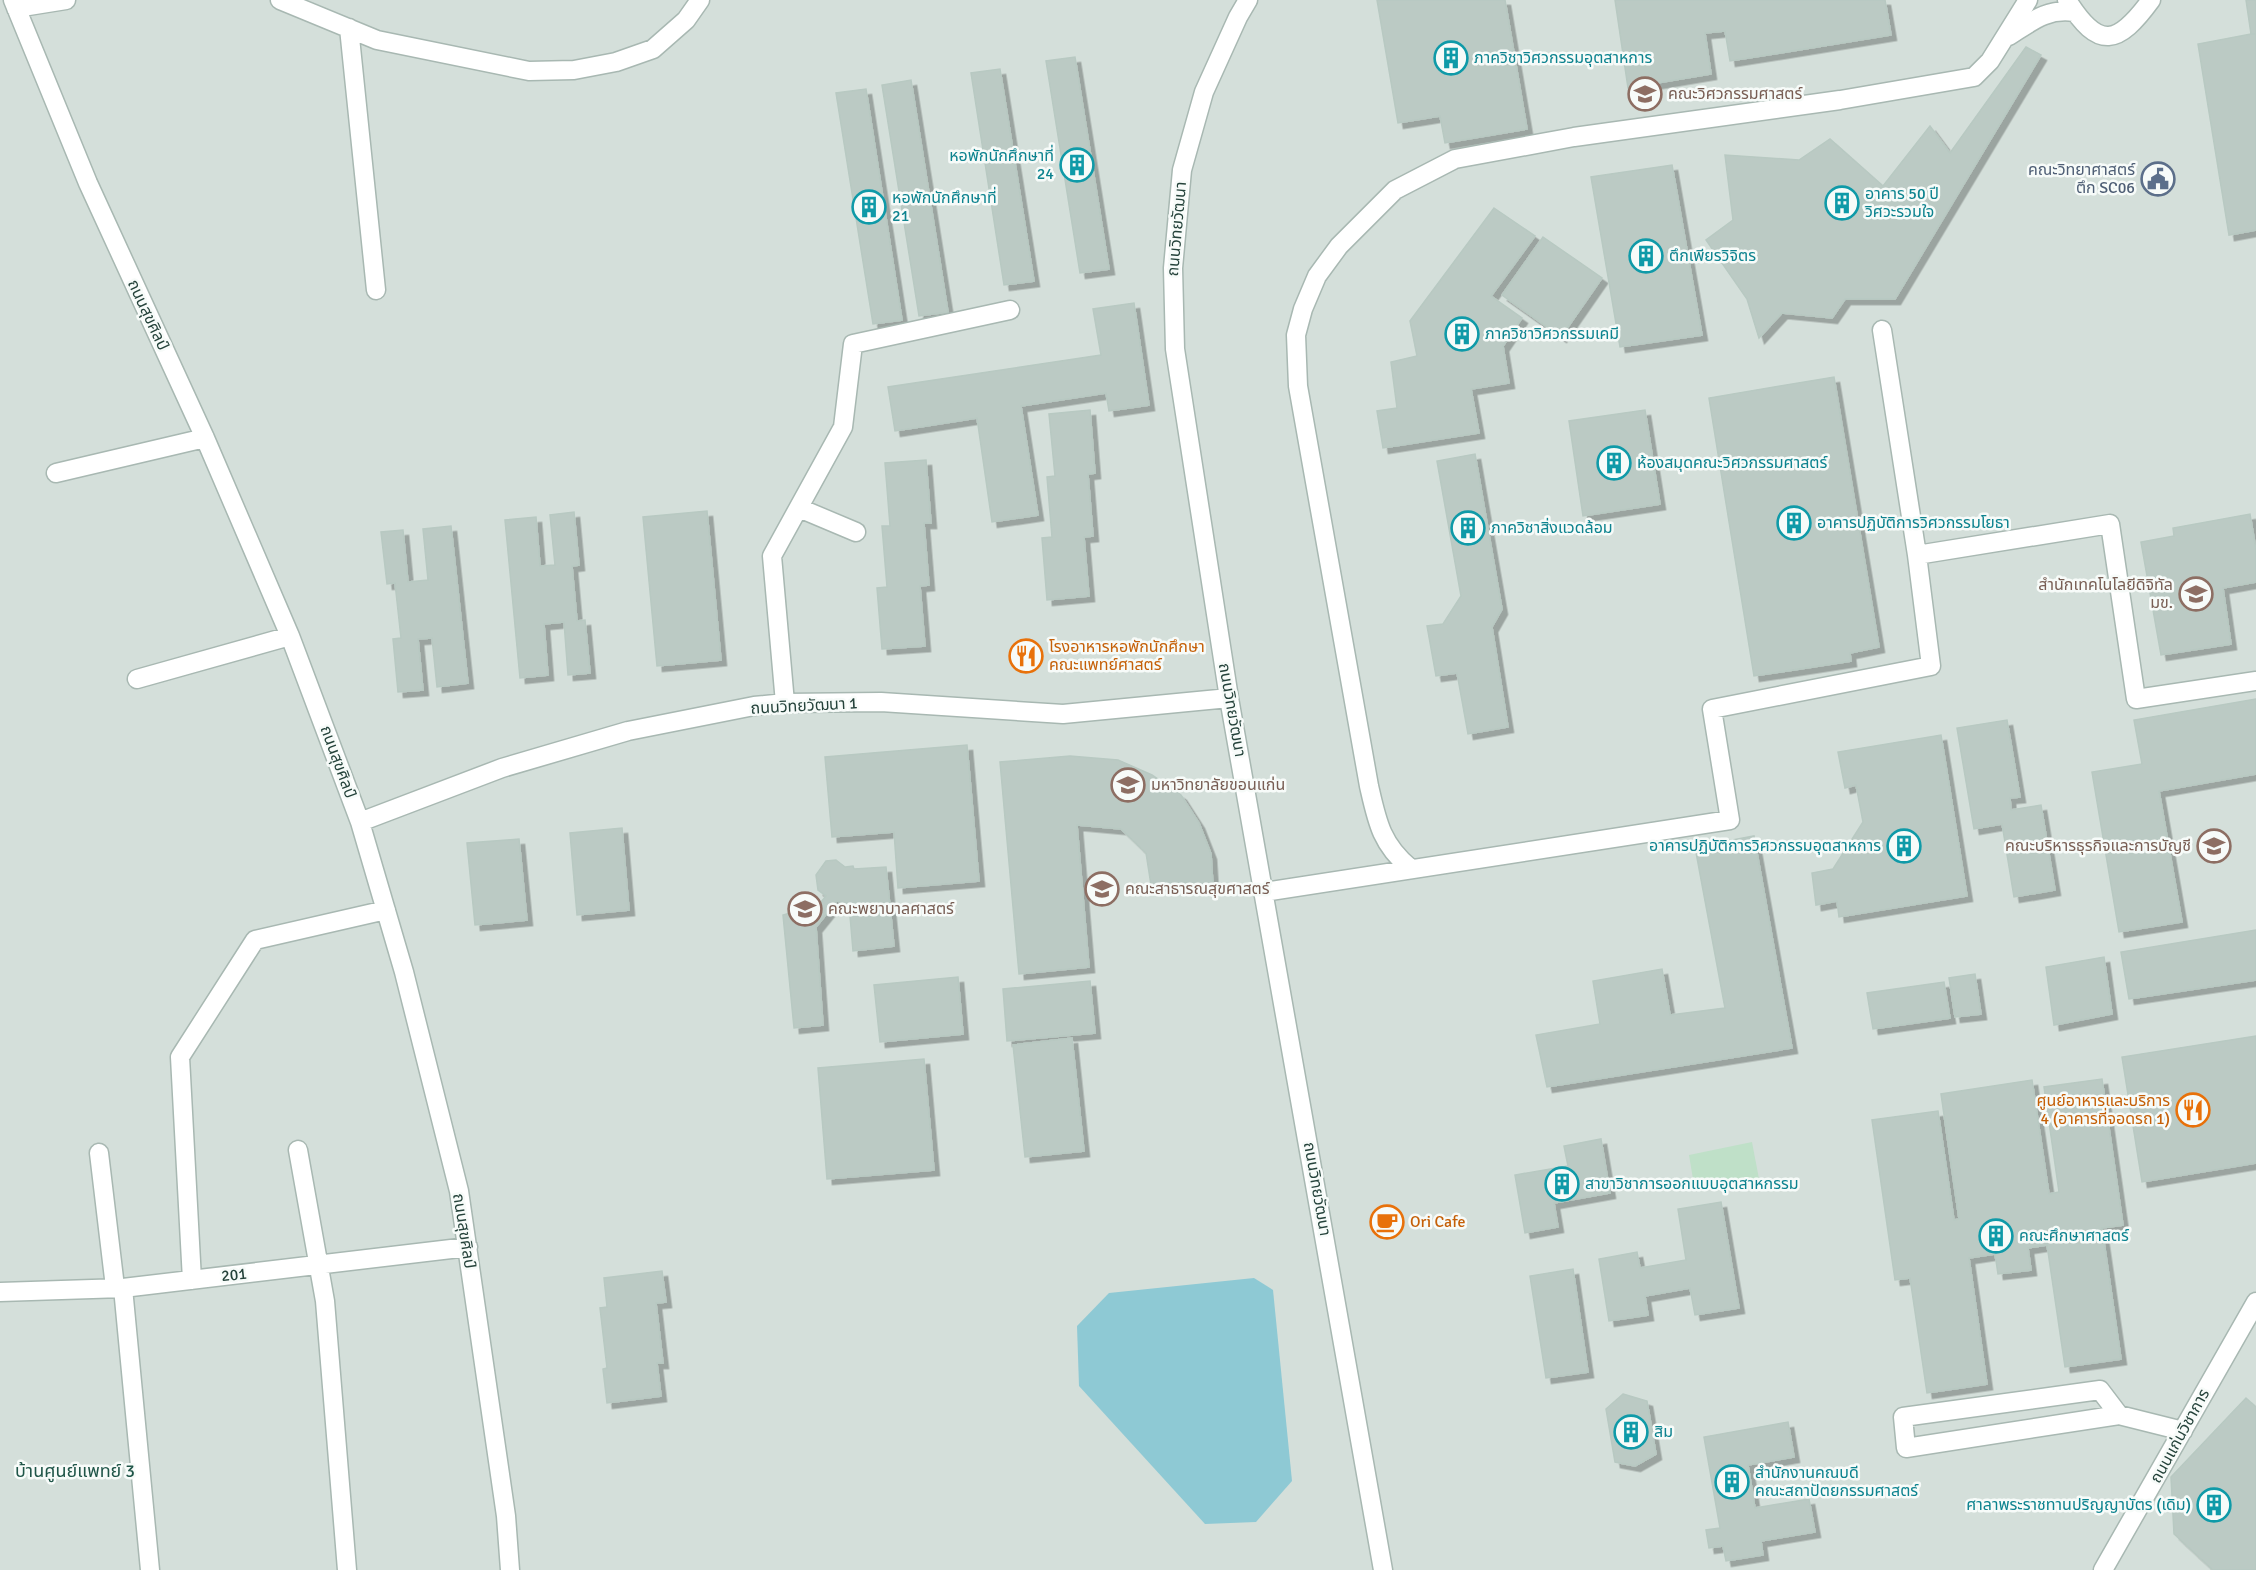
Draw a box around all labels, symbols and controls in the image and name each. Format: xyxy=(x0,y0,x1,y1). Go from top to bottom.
building icon: ภาควิชาวิศวกรรมอุตสาหการ xyxy=(1433,40,1469,76)
place label: ภาควิชาวิศวกรรมอุตสาหการ xyxy=(1474,48,1652,68)
school or university icon: คณะวิศวกรรมศาสตร์ xyxy=(1627,76,1663,112)
place label: คณะวิศวกรรมศาสตร์ xyxy=(1668,84,1803,104)
place label: หอพักนักศึกษาที่ 24 xyxy=(949,144,1054,184)
building icon: หอพักนักศึกษาที่ 24 xyxy=(1059,147,1095,183)
place label: คณะวิทยาศาสตร์ ตึก SC06 xyxy=(2028,160,2136,198)
public building icon: คณะวิทยาศาสตร์ ตึก SC06 xyxy=(2140,161,2176,197)
street label: ถนนวิทยวัฒนา xyxy=(1163,181,1191,277)
place label: อาคาร 50 ปี วิศวะรวมใจ xyxy=(1864,184,1939,222)
building icon: อาคาร 50 ปี วิศวะรวมใจ xyxy=(1824,185,1860,221)
place label: หอพักนักศึกษาที่ 21 xyxy=(892,186,997,226)
building icon: หอพักนักศึกษาที่ 21 xyxy=(851,189,887,225)
building icon: ตึกเพียรวิจิตร xyxy=(1628,238,1664,274)
place label: ตึกเพียรวิจิตร xyxy=(1669,246,1756,266)
street label: ถนนสุขศิลป์ xyxy=(123,276,173,354)
building icon: ภาควิชาวิศวกรรมเคมี xyxy=(1444,316,1480,352)
place label: ภาควิชาวิศวกรรมเคมี xyxy=(1485,324,1619,344)
building icon: ห้องสมุดคณะวิศวกรรมศาสตร์ xyxy=(1596,445,1632,481)
place label: ห้องสมุดคณะวิศวกรรมศาสตร์ xyxy=(1637,453,1828,473)
building icon: อาคารปฏิบัติการวิศวกรรมโยธา xyxy=(1776,505,1812,541)
building icon: ภาควิชาสิ่งแวดล้อม xyxy=(1450,510,1486,546)
place label: อาคารปฏิบัติการวิศวกรรมโยธา xyxy=(1817,513,2010,533)
place label: ภาควิชาสิ่งแวดล้อม xyxy=(1491,517,1613,538)
place label: สำนักเทคโนโลยีดิจิทัล มข. xyxy=(2038,575,2173,613)
school or university icon: สำนักเทคโนโลยีดิจิทัล มข. xyxy=(2178,576,2214,612)
place label: โรงอาหารหอพักนักศึกษา คณะแพทย์ศาสตร์ xyxy=(1049,637,1205,675)
restaurant icon: โรงอาหารหอพักนักศึกษา คณะแพทย์ศาสตร์ xyxy=(1008,638,1044,674)
street label: ถนนวิทยวัฒนา xyxy=(1214,661,1250,759)
street label: ถนนวิทยวัฒนา 1 xyxy=(750,693,858,719)
street label: ถนนสุขศิลป์ xyxy=(316,723,360,801)
school or university icon: มหาวิทยาลัยขอนแก่น xyxy=(1110,767,1146,803)
place label: มหาวิทยาลัยขอนแก่น xyxy=(1151,775,1285,795)
building icon: อาคารปฏิบัติการวิศวกรรมอุตสาหการ xyxy=(1886,828,1922,864)
school or university icon: คณะบริหารธุรกิจและการบัญชี xyxy=(2196,828,2232,864)
place label: อาคารปฏิบัติการวิศวกรรมอุตสาหการ xyxy=(1649,836,1881,856)
place label: คณะบริหารธุรกิจและการบัญชี xyxy=(2005,836,2191,856)
school or university icon: คณะสาธารณสุขศาสตร์ xyxy=(1084,871,1120,907)
place label: คณะสาธารณสุขศาสตร์ xyxy=(1125,879,1270,899)
school or university icon: คณะพยาบาลศาสตร์ xyxy=(787,891,823,927)
place label: คณะพยาบาลศาสตร์ xyxy=(828,899,955,919)
place label: ศูนย์อาหารและบริการ 4 (อาคารที่จอดรถ 1) xyxy=(2036,1091,2170,1129)
restaurant icon: ศูนย์อาหารและบริการ 4 (อาคารที่จอดรถ 1) xyxy=(2175,1092,2211,1128)
street label: ถนนวิทยวัฒนา xyxy=(1299,1140,1335,1238)
building icon: สาขาวิชาการออกแบบอุตสาหกรรม xyxy=(1544,1166,1580,1202)
place label: สาขาวิชาการออกแบบอุตสาหกรรม xyxy=(1585,1174,1799,1194)
street label: ถนนสุขศิลป์ xyxy=(448,1192,480,1270)
cafe icon: Ori Cafe xyxy=(1369,1204,1405,1240)
place label: Ori Cafe xyxy=(1410,1212,1465,1232)
building icon: คณะศึกษาศาสตร์ xyxy=(1978,1218,2014,1254)
place label: คณะศึกษาศาสตร์ xyxy=(2019,1226,2130,1246)
street label: 201 xyxy=(220,1264,248,1286)
street label: ถนนแก่นวิชาการ xyxy=(2146,1385,2214,1487)
building icon: สิม xyxy=(1613,1414,1649,1450)
place label: สิม xyxy=(1654,1422,1673,1442)
district label: บ้านศูนย์แพทย์ 3 xyxy=(15,1460,135,1483)
place label: สำนักงานคณบดี คณะสถาปัตยกรรมศาสตร์ xyxy=(1755,1463,1919,1501)
building icon: สำนักงานคณบดี คณะสถาปัตยกรรมศาสตร์ xyxy=(1714,1464,1750,1500)
building icon: ศาลาพระราชทานปริญญาบัตร (เดิม) xyxy=(2196,1487,2232,1523)
place label: ศาลาพระราชทานปริญญาบัตร (เดิม) xyxy=(1966,1495,2191,1515)

